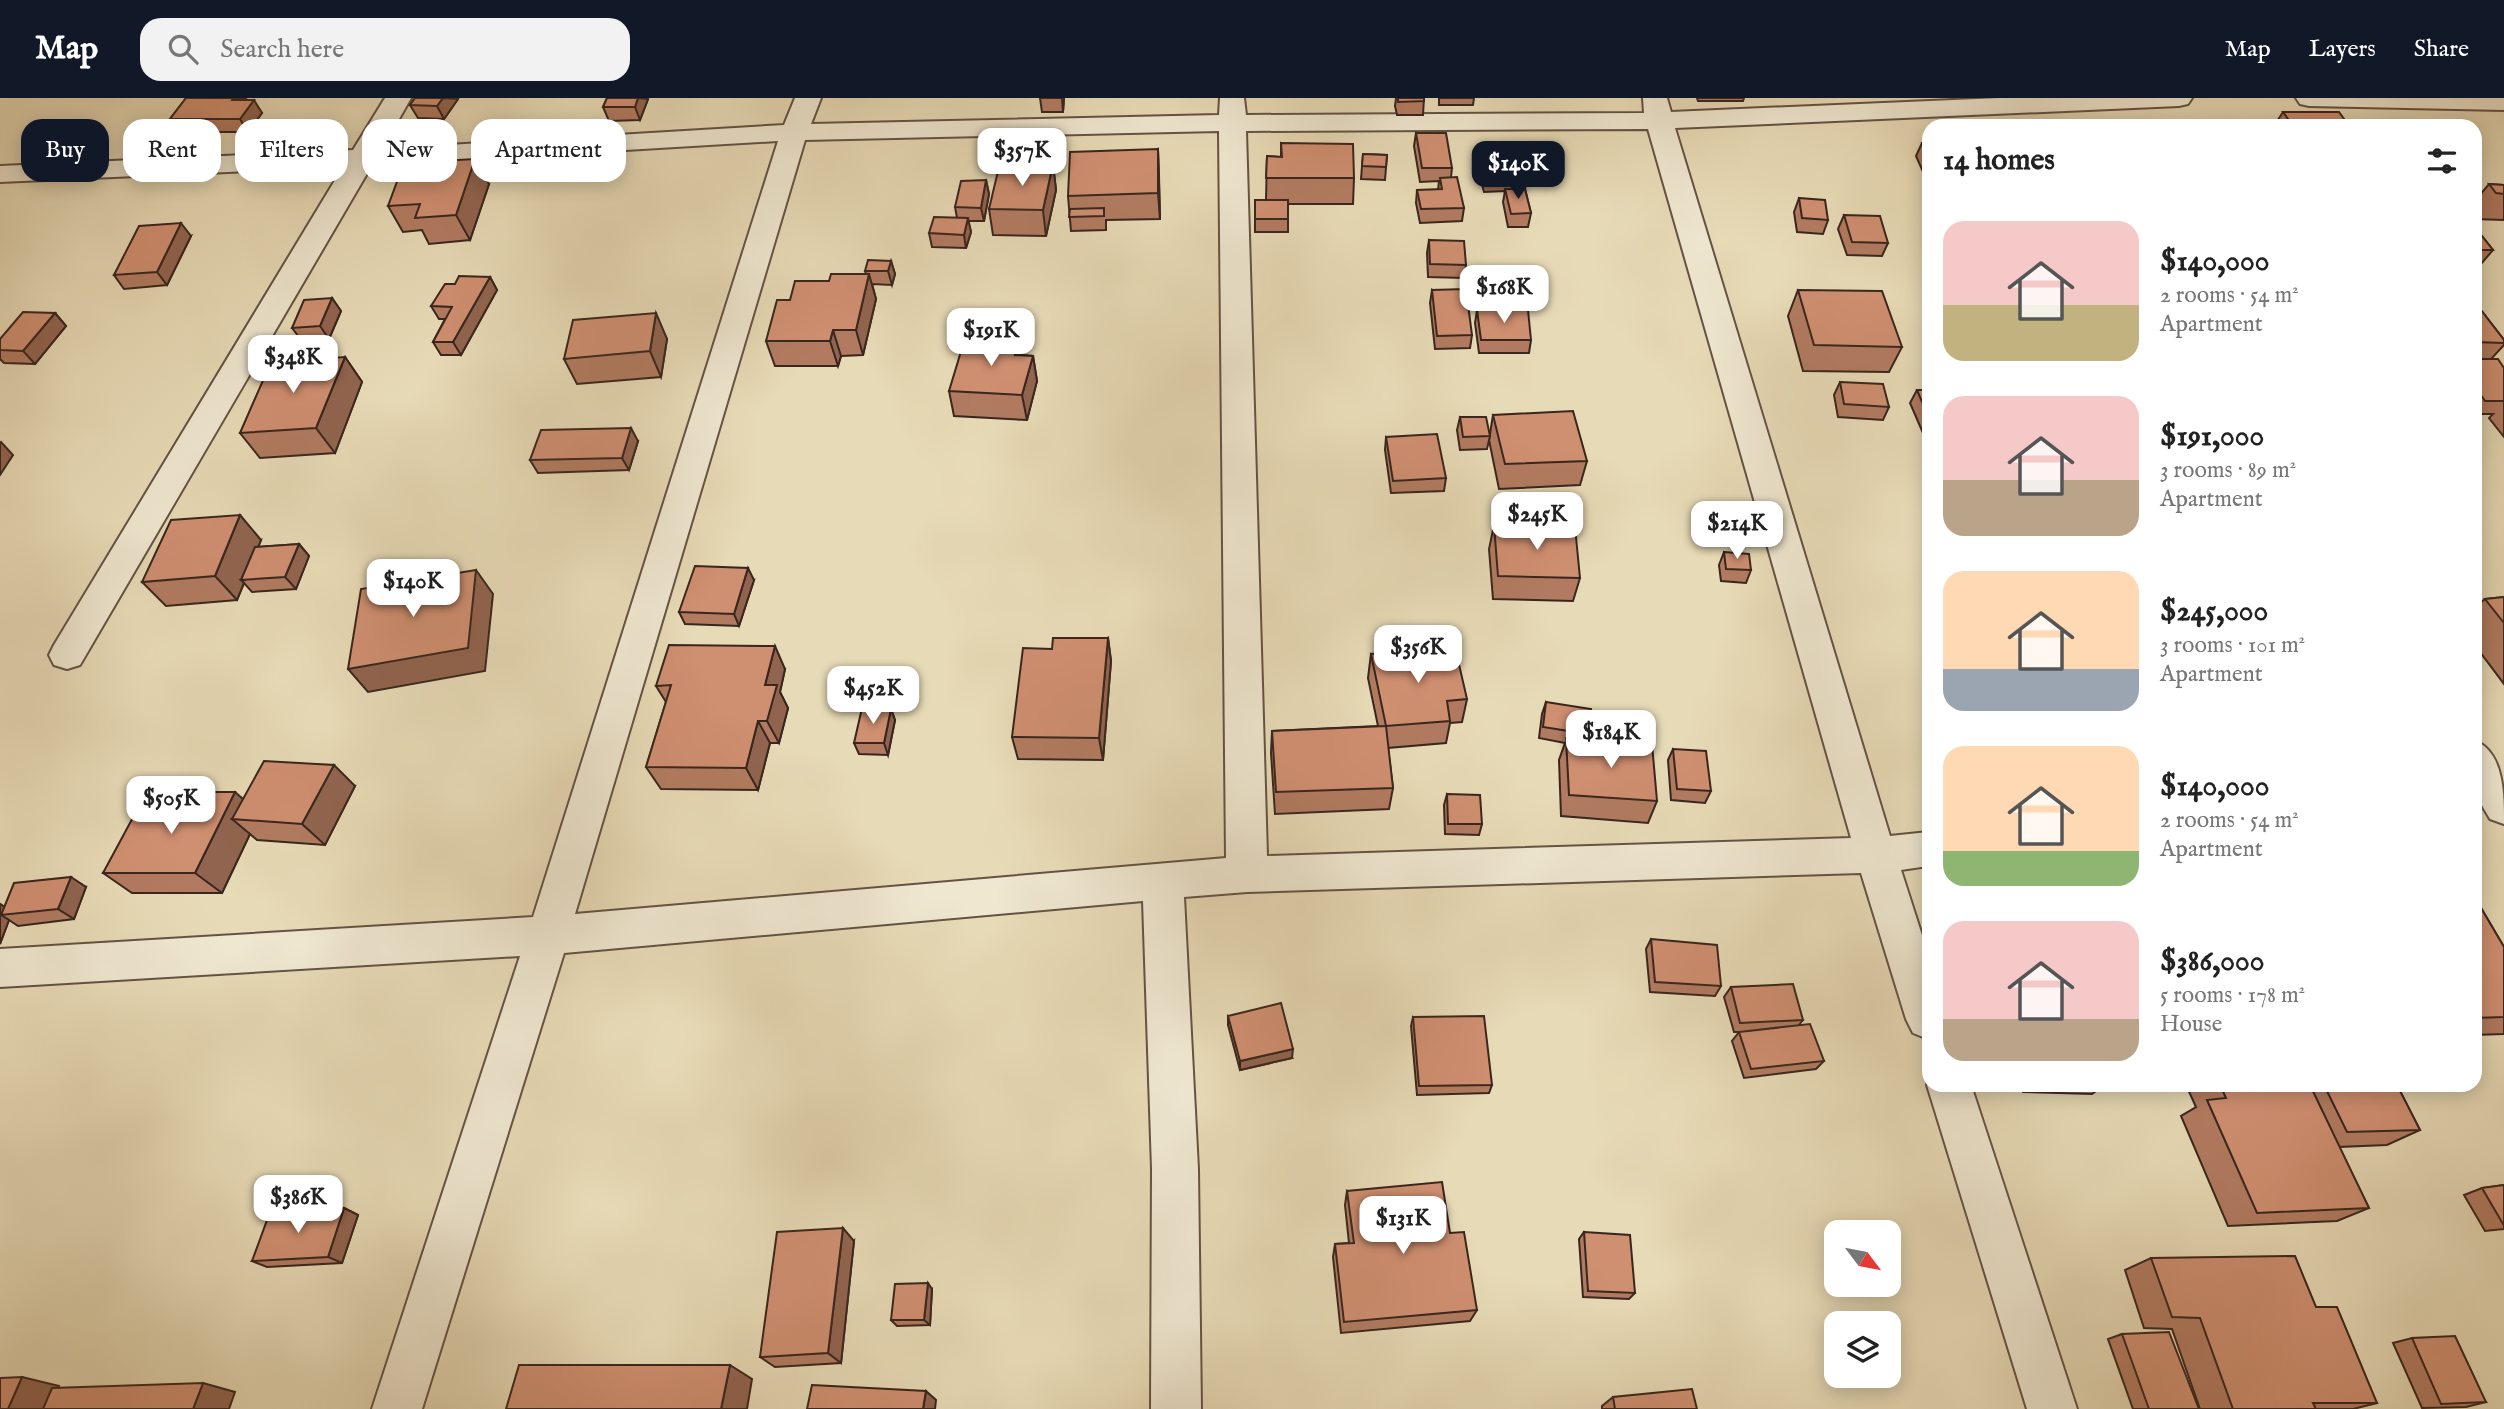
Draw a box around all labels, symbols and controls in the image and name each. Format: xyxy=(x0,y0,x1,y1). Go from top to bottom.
search box xyxy=(140,18,630,81)
text: Map xyxy=(35,28,98,70)
icon: search xyxy=(164,30,202,68)
text: Search here xyxy=(220,33,344,66)
text: Map xyxy=(2225,34,2271,65)
text: Layers xyxy=(2309,34,2376,65)
text: Share xyxy=(2414,34,2469,65)
chip: Buy xyxy=(21,119,109,182)
chip: Rent xyxy=(123,119,221,182)
chip: Filters xyxy=(235,119,348,182)
chip: New xyxy=(362,119,457,182)
chip: Apartment xyxy=(471,119,626,182)
pin: $357K xyxy=(973,129,1071,188)
text: $357K xyxy=(993,136,1051,165)
pin: $140K xyxy=(1469,141,1567,201)
text: 14 homes xyxy=(1943,142,2055,180)
icon: filters xyxy=(2423,142,2461,180)
text: $140K xyxy=(1488,149,1548,178)
text: $140,000 xyxy=(2160,243,2269,281)
icon: home xyxy=(1999,249,2083,333)
pin: $168K xyxy=(1455,266,1553,325)
text: $168K xyxy=(1476,273,1532,302)
text: 2 rooms · 54 m² xyxy=(2160,281,2299,310)
pin: $191K xyxy=(942,308,1040,368)
text: Apartment xyxy=(2160,310,2263,339)
text: $191K xyxy=(963,316,1019,345)
pin: $348K xyxy=(244,336,342,395)
text: $348K xyxy=(264,343,322,372)
text: $191,000 xyxy=(2160,418,2264,456)
icon: home xyxy=(1999,424,2083,508)
text: 3 rooms · 89 m² xyxy=(2160,456,2296,485)
text: Apartment xyxy=(2160,485,2263,514)
pin: $245K xyxy=(1488,492,1586,552)
text: $245K xyxy=(1507,500,1567,529)
pin: $214K xyxy=(1688,502,1786,561)
text: $214K xyxy=(1707,509,1767,538)
pin: $140K xyxy=(364,560,462,619)
text: $140K xyxy=(383,567,443,596)
text: $245,000 xyxy=(2160,593,2268,631)
icon: home xyxy=(1999,599,2083,683)
pin: $356K xyxy=(1369,626,1467,685)
text: 3 rooms · 101 m² xyxy=(2160,631,2305,660)
text: $356K xyxy=(1390,633,1446,662)
text: Apartment xyxy=(2160,660,2263,689)
pin: $452K xyxy=(824,666,922,726)
text: $452K xyxy=(843,674,903,703)
pin: $184K xyxy=(1562,710,1660,770)
text: $184K xyxy=(1582,718,1640,747)
text: $140,000 xyxy=(2160,768,2269,806)
icon: home xyxy=(1999,774,2083,858)
pin: $505K xyxy=(122,776,220,836)
text: $505K xyxy=(142,784,200,813)
text: 2 rooms · 54 m² xyxy=(2160,806,2299,835)
text: Apartment xyxy=(2160,835,2263,864)
text: $386,000 xyxy=(2160,943,2264,981)
icon: home xyxy=(1999,949,2083,1033)
text: 5 rooms · 178 m² xyxy=(2160,981,2305,1010)
text: House xyxy=(2160,1010,2222,1039)
pin: $386K xyxy=(249,1176,347,1235)
text: $386K xyxy=(270,1183,326,1212)
pin: $131K xyxy=(1354,1196,1452,1256)
text: $131K xyxy=(1375,1204,1431,1233)
north arrow xyxy=(1824,1220,1900,1297)
map controls xyxy=(1824,1220,1901,1388)
button: layers xyxy=(1824,1311,1901,1388)

